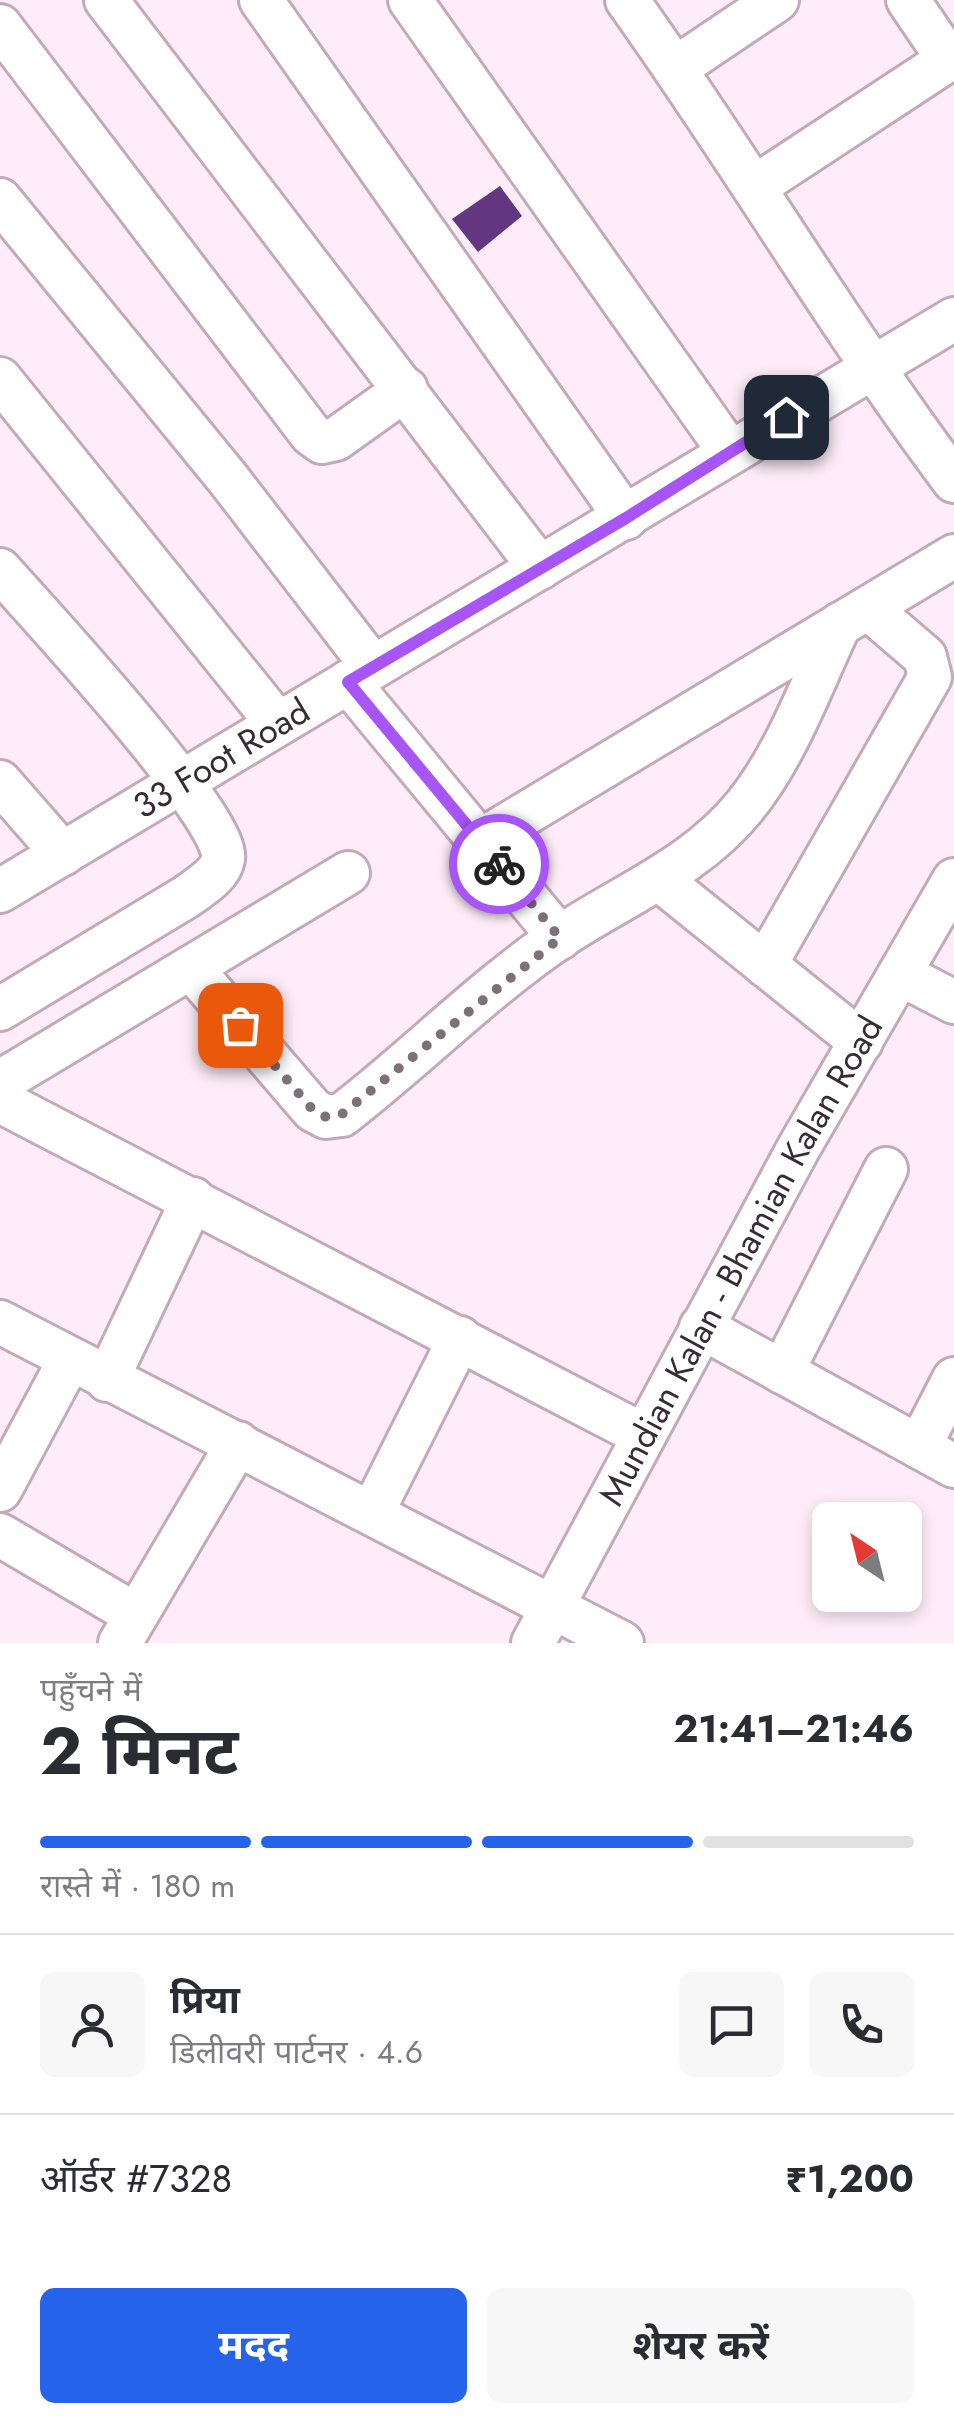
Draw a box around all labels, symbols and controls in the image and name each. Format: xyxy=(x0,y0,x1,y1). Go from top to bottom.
pin xyxy=(744,375,829,460)
icon: home xyxy=(759,390,814,445)
street label: 33 Foot Road xyxy=(124,686,319,831)
courier xyxy=(449,814,549,914)
icon: bike xyxy=(472,837,527,892)
pin xyxy=(198,983,283,1068)
icon: bag xyxy=(213,998,268,1053)
street label: Mundian Kalan - Bhamian Kalan Road xyxy=(586,1007,895,1514)
north arrow xyxy=(812,1502,922,1612)
map controls xyxy=(812,1502,922,1612)
text: पहुँचने में xyxy=(40,1667,142,1713)
text: 21:41–21:46 xyxy=(673,1701,914,1756)
text: 2 मिनट xyxy=(40,1704,239,1798)
text: रास्ते में · 180 m xyxy=(40,1863,235,1909)
button: person xyxy=(40,1972,145,2077)
text: प्रिया xyxy=(170,1972,240,2027)
button: chat xyxy=(679,1972,784,2077)
button: phone xyxy=(809,1972,914,2077)
text: डिलीवरी पार्टनर · 4.6 xyxy=(170,2029,423,2075)
text: ऑर्डर #7328 xyxy=(40,2151,232,2206)
text: ₹1,200 xyxy=(785,2151,914,2206)
button: मदद xyxy=(40,2288,467,2403)
button: शेयर करें xyxy=(487,2288,914,2403)

